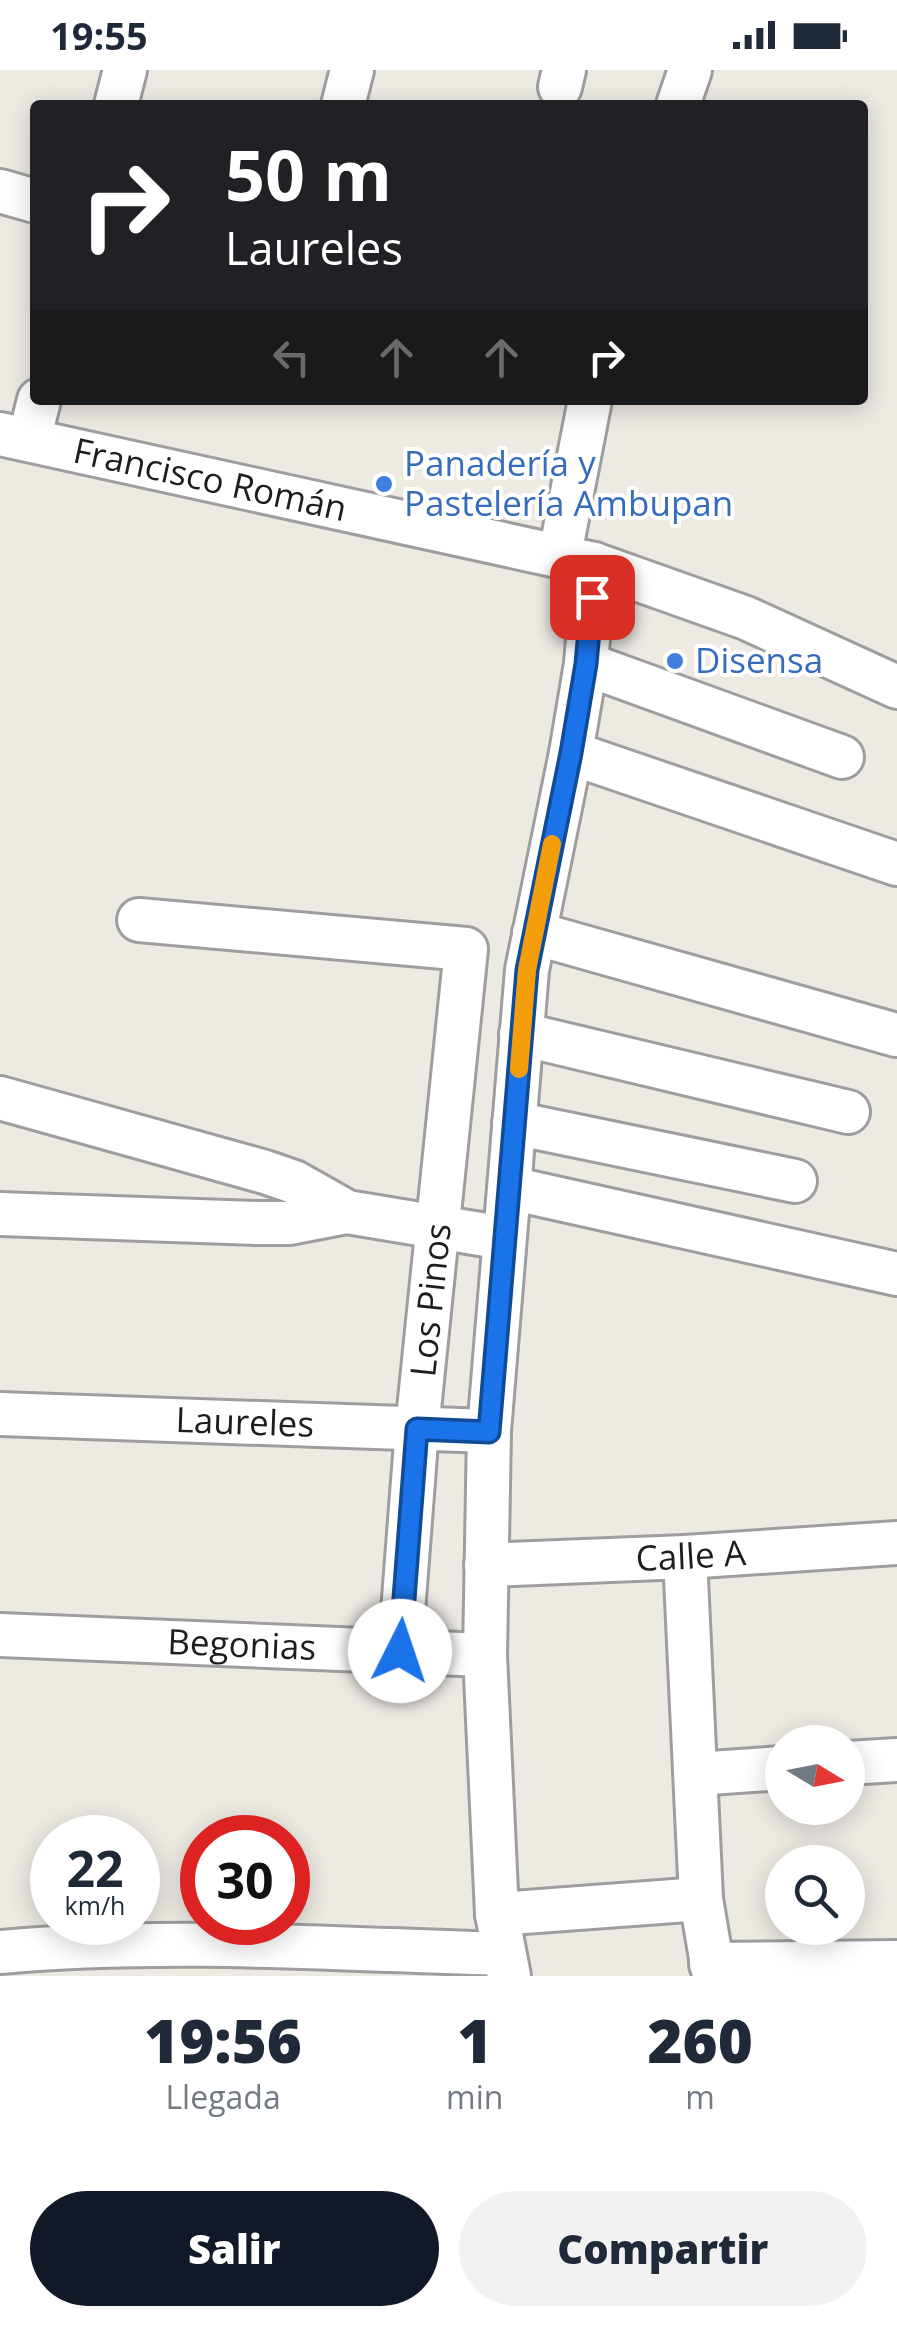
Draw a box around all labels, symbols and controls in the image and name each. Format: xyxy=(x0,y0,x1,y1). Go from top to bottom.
text: 19:55 xyxy=(50,9,148,61)
text: 50 m xyxy=(225,126,392,222)
icon: right xyxy=(60,140,190,270)
text: Laureles xyxy=(225,217,403,278)
icon: left xyxy=(264,330,319,385)
icon: ahead xyxy=(369,330,424,385)
icon: ahead xyxy=(474,330,529,385)
icon: right xyxy=(579,330,634,385)
street label: Francisco Román xyxy=(69,426,351,531)
place label: Panadería y Pastelería Ambupan xyxy=(404,439,733,526)
marker: Panadería y Pastelería Ambupan xyxy=(373,473,395,495)
pin xyxy=(550,555,635,640)
icon: arrive xyxy=(565,570,620,625)
place label: Disensa xyxy=(695,636,823,683)
marker: Disensa xyxy=(664,650,686,672)
street label: Los Pinos xyxy=(398,1221,461,1379)
street label: Laureles xyxy=(175,1395,315,1447)
street label: Calle A xyxy=(635,1528,748,1581)
position arrow xyxy=(348,1599,452,1703)
street label: Begonias xyxy=(167,1617,317,1670)
north arrow xyxy=(765,1725,865,1825)
map controls xyxy=(765,1725,865,1945)
speed limit sign: 30 xyxy=(180,1815,310,1945)
text: 22 xyxy=(66,1834,124,1902)
button: search xyxy=(765,1845,865,1945)
text: km/h xyxy=(65,1888,125,1922)
text: 19:56 xyxy=(144,1999,302,2081)
text: 1 xyxy=(457,1999,492,2081)
text: 260 xyxy=(647,1999,753,2081)
text: Llegada xyxy=(165,2075,281,2118)
text: min xyxy=(446,2075,503,2118)
text: m xyxy=(685,2075,715,2118)
button: Salir xyxy=(30,2191,439,2306)
button: Compartir xyxy=(459,2191,867,2306)

